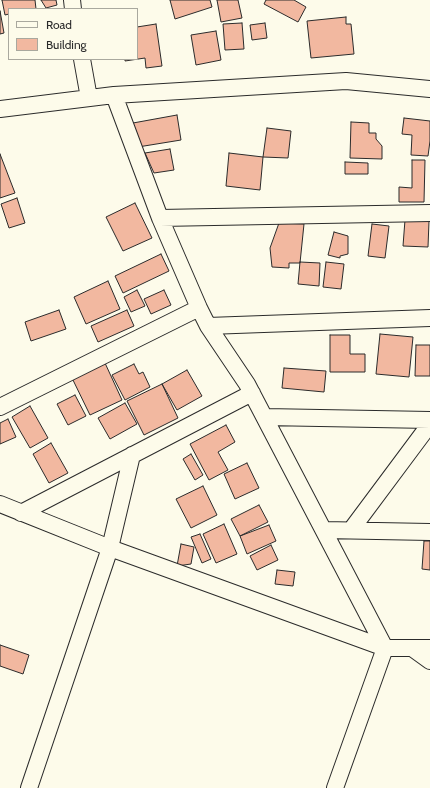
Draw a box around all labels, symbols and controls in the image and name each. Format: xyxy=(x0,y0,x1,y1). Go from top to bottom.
legend xyxy=(8,8,138,60)
text: Road xyxy=(46,17,72,32)
text: Building xyxy=(46,37,87,52)

